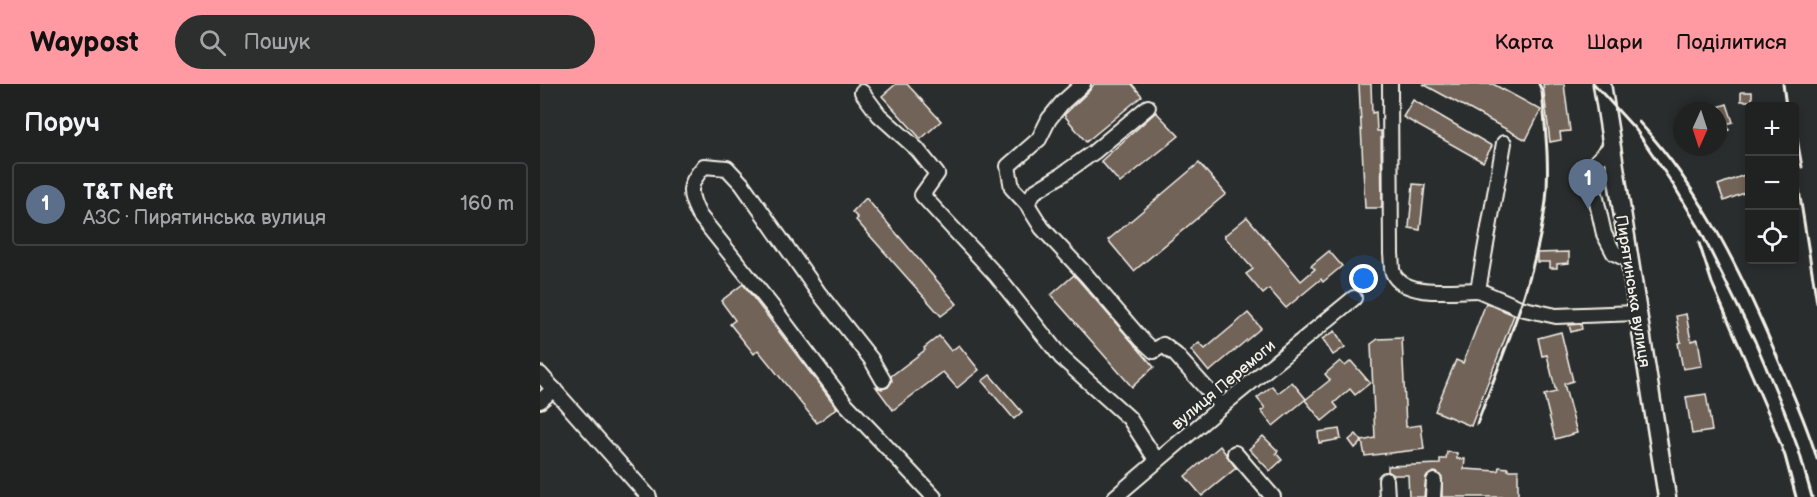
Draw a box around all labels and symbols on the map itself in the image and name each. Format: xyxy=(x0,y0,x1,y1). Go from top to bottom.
north arrow xyxy=(1673,102,1727,156)
pin: 1 xyxy=(1568,160,1608,209)
street label: Пирятинська вулиця xyxy=(1611,214,1654,369)
your location xyxy=(1349,264,1378,293)
street label: вулиця Перемоги xyxy=(1168,336,1280,434)

